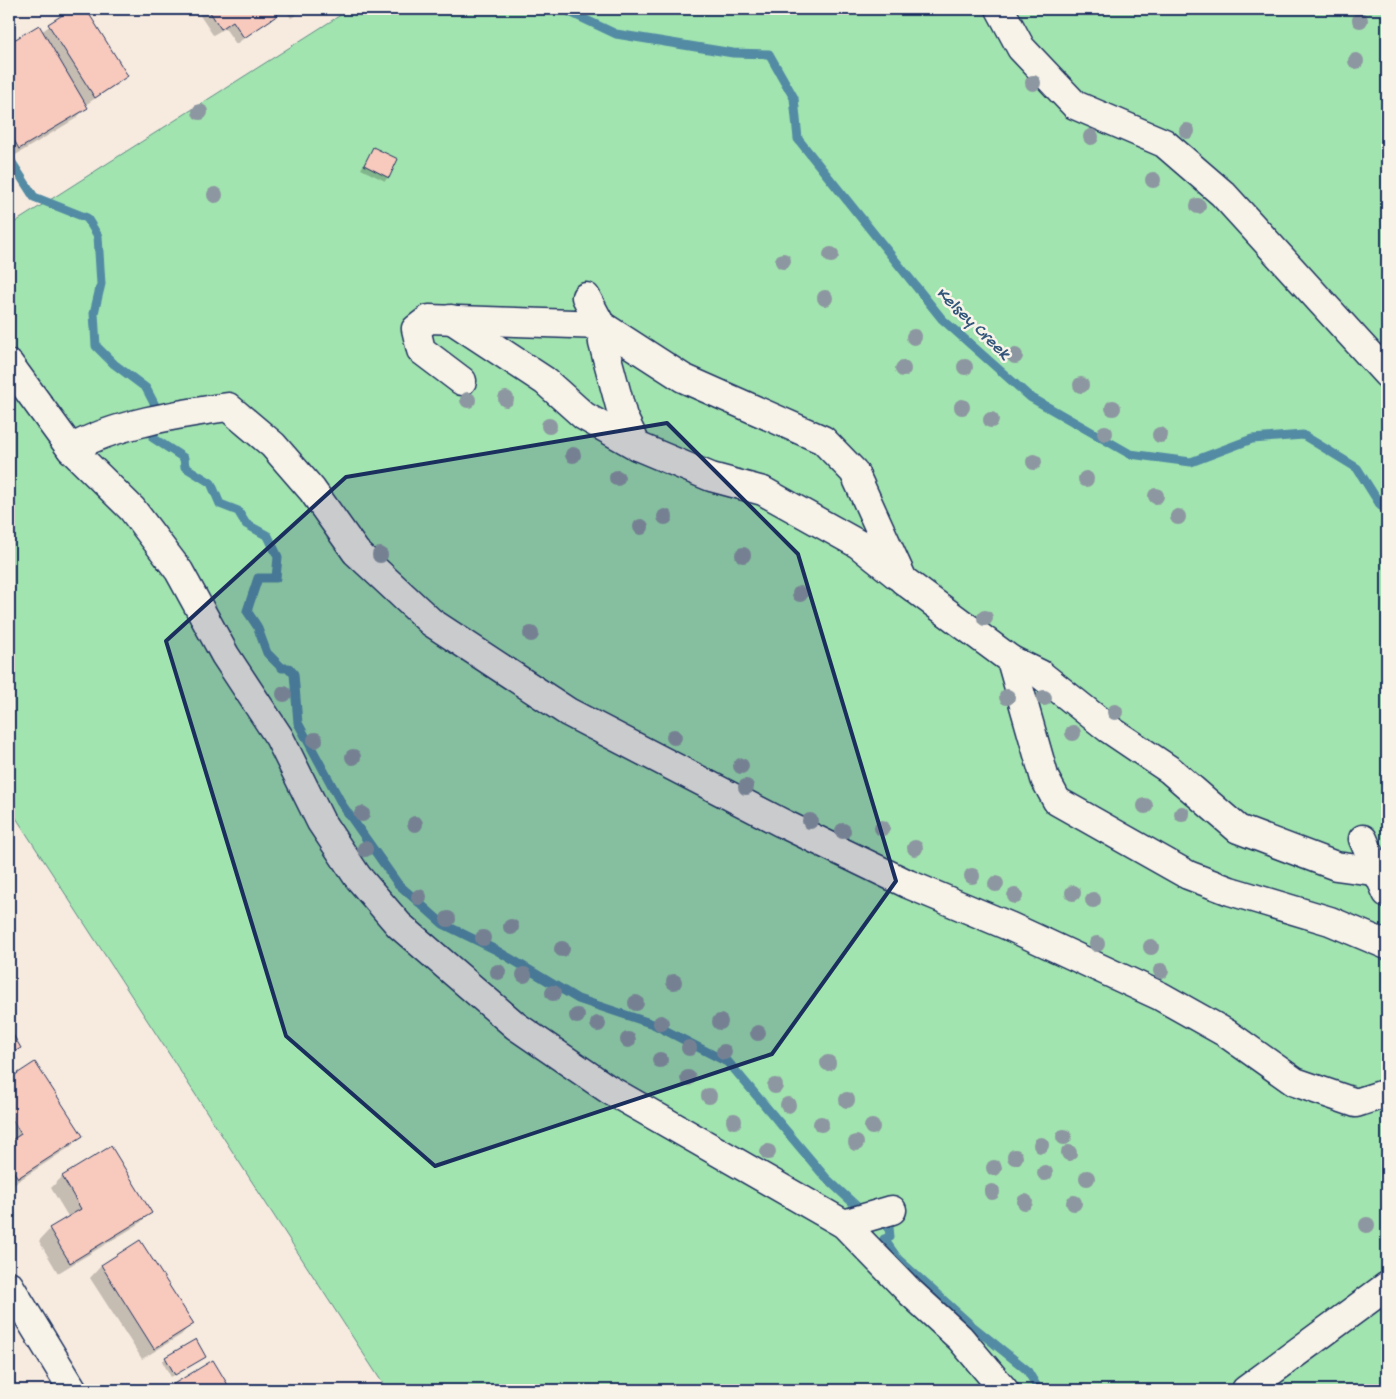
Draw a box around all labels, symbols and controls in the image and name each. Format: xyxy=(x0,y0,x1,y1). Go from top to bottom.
water label: Kelsey Creek xyxy=(931,283,1015,366)

